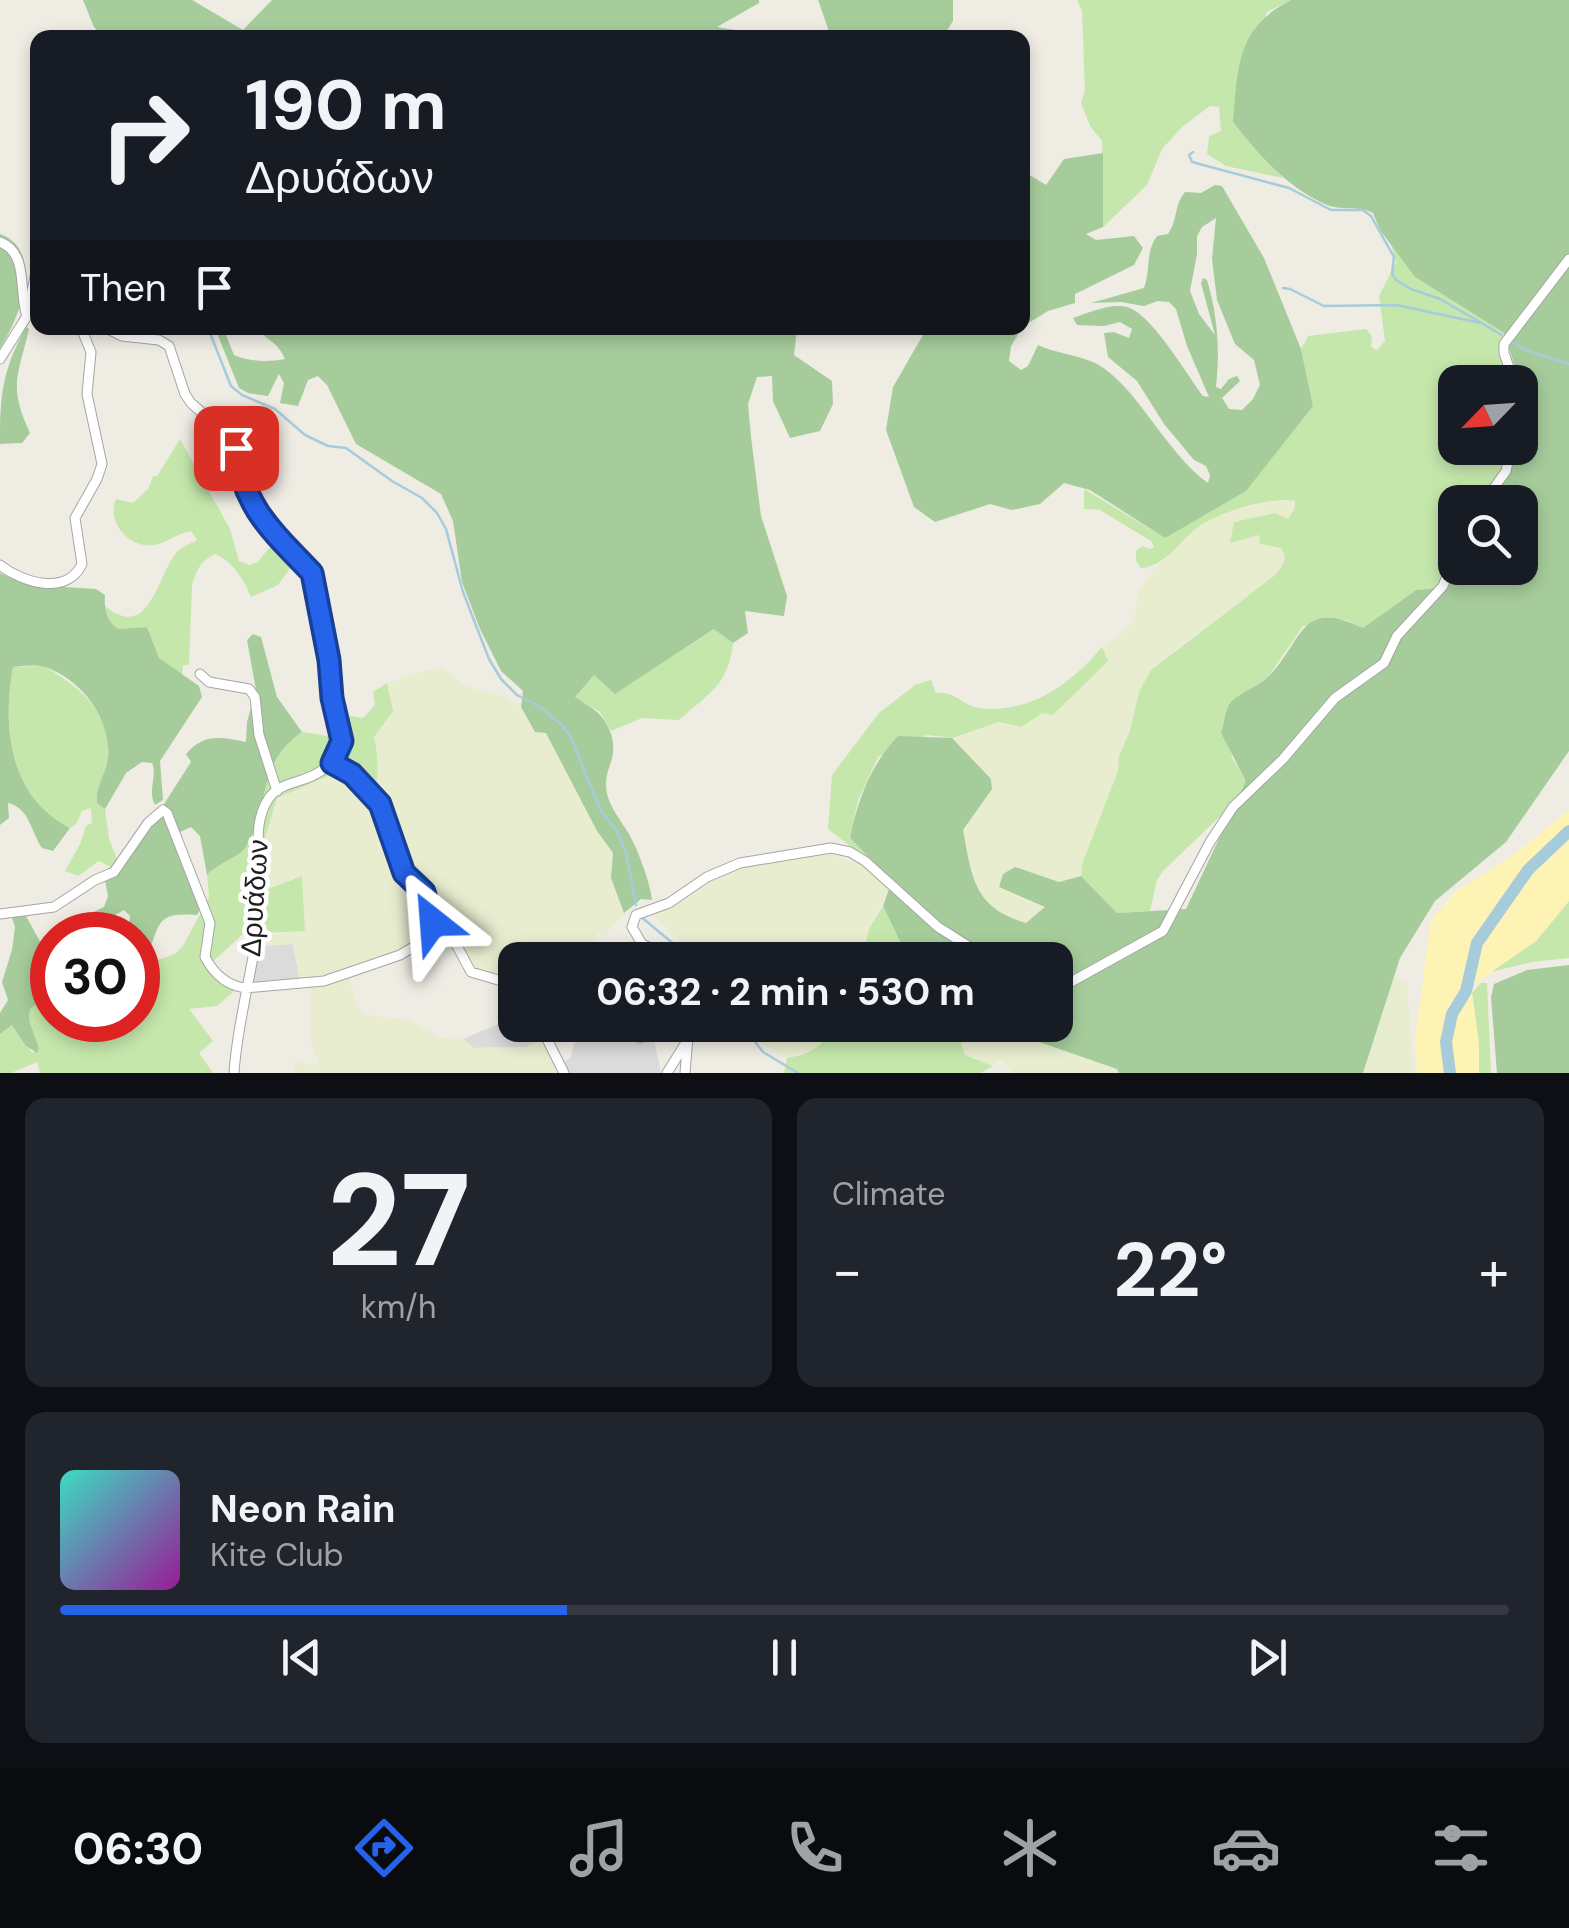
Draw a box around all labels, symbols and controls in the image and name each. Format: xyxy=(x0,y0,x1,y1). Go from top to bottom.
text: 190 m xyxy=(245,60,447,151)
icon: right xyxy=(80,70,210,200)
text: Δρυάδων xyxy=(245,148,434,207)
icon: arrive xyxy=(187,260,242,315)
text: Then xyxy=(80,263,167,313)
north arrow xyxy=(1438,365,1538,465)
map controls xyxy=(1438,365,1538,585)
pin xyxy=(194,406,279,491)
icon: arrive xyxy=(209,421,264,476)
button: search xyxy=(1438,485,1538,585)
street label: Δρυάδων xyxy=(232,838,277,958)
position arrow xyxy=(381,870,485,974)
speed limit sign: 30 xyxy=(30,912,160,1042)
text: 06:32 · 2 min · 530 m xyxy=(596,967,975,1017)
text: 27 xyxy=(327,1136,470,1305)
text: Climate xyxy=(832,1173,946,1215)
text: 22° xyxy=(1114,1222,1227,1319)
text: − xyxy=(832,1235,862,1307)
text: + xyxy=(1479,1235,1509,1307)
text: km/h xyxy=(361,1286,436,1328)
text: Neon Rain xyxy=(210,1484,395,1534)
text: Kite Club xyxy=(210,1534,344,1576)
icon: previous xyxy=(274,1630,329,1685)
icon: pause xyxy=(757,1630,812,1685)
icon: next xyxy=(1240,1630,1295,1685)
icon: directions xyxy=(349,1813,419,1883)
icon: music xyxy=(564,1813,634,1883)
icon: phone xyxy=(780,1813,850,1883)
icon: climate xyxy=(995,1813,1065,1883)
icon: car xyxy=(1211,1813,1281,1883)
icon: filters xyxy=(1426,1813,1496,1883)
text: 06:30 xyxy=(73,1819,203,1878)

